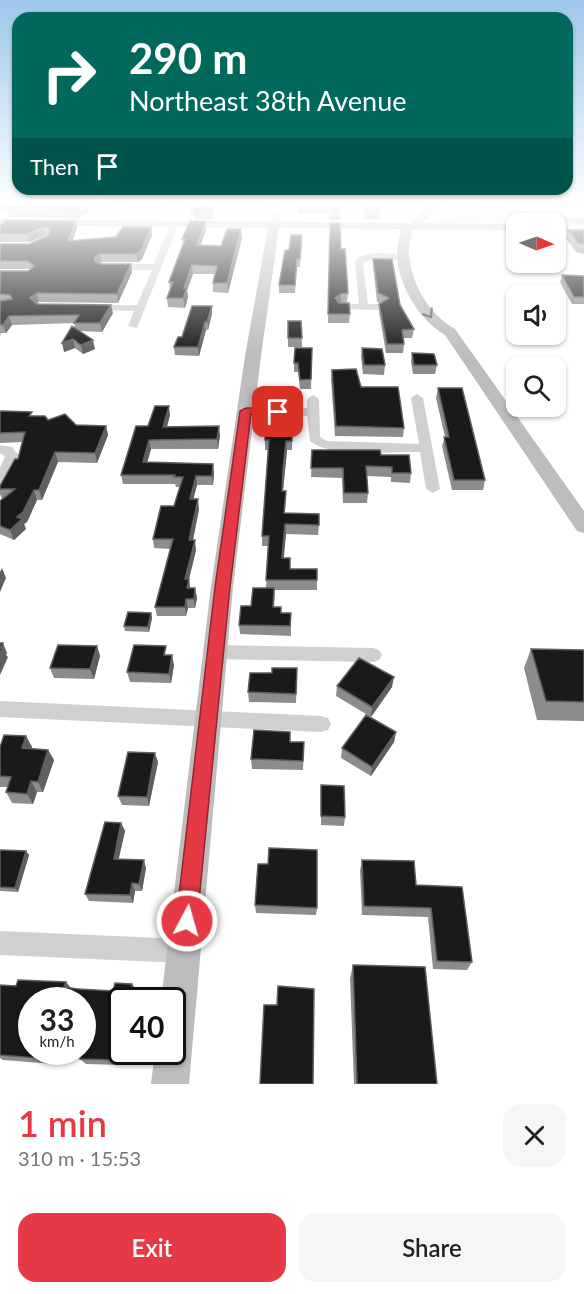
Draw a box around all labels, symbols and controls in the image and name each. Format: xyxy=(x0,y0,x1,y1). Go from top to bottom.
text: 290 m xyxy=(129,33,247,83)
icon: right xyxy=(30,36,108,114)
text: Northeast 38th Avenue xyxy=(129,84,407,117)
icon: arrive xyxy=(91,150,124,183)
text: Then xyxy=(30,153,79,180)
north arrow xyxy=(506,213,566,273)
map controls xyxy=(506,213,566,417)
button: sound xyxy=(506,285,566,345)
one-way arrow xyxy=(422,307,433,318)
button: search xyxy=(506,357,566,417)
pin xyxy=(252,386,303,437)
icon: arrive xyxy=(261,395,294,428)
position arrow xyxy=(155,889,219,953)
speed limit sign: 40 xyxy=(108,987,186,1065)
text: 33 xyxy=(40,1001,74,1037)
text: km/h xyxy=(39,1032,75,1050)
text: 1 min xyxy=(18,1101,107,1145)
button: close xyxy=(503,1104,566,1167)
text: 310 m · 15:53 xyxy=(18,1146,141,1170)
button: Exit xyxy=(18,1213,286,1282)
button: Share xyxy=(298,1213,566,1282)

